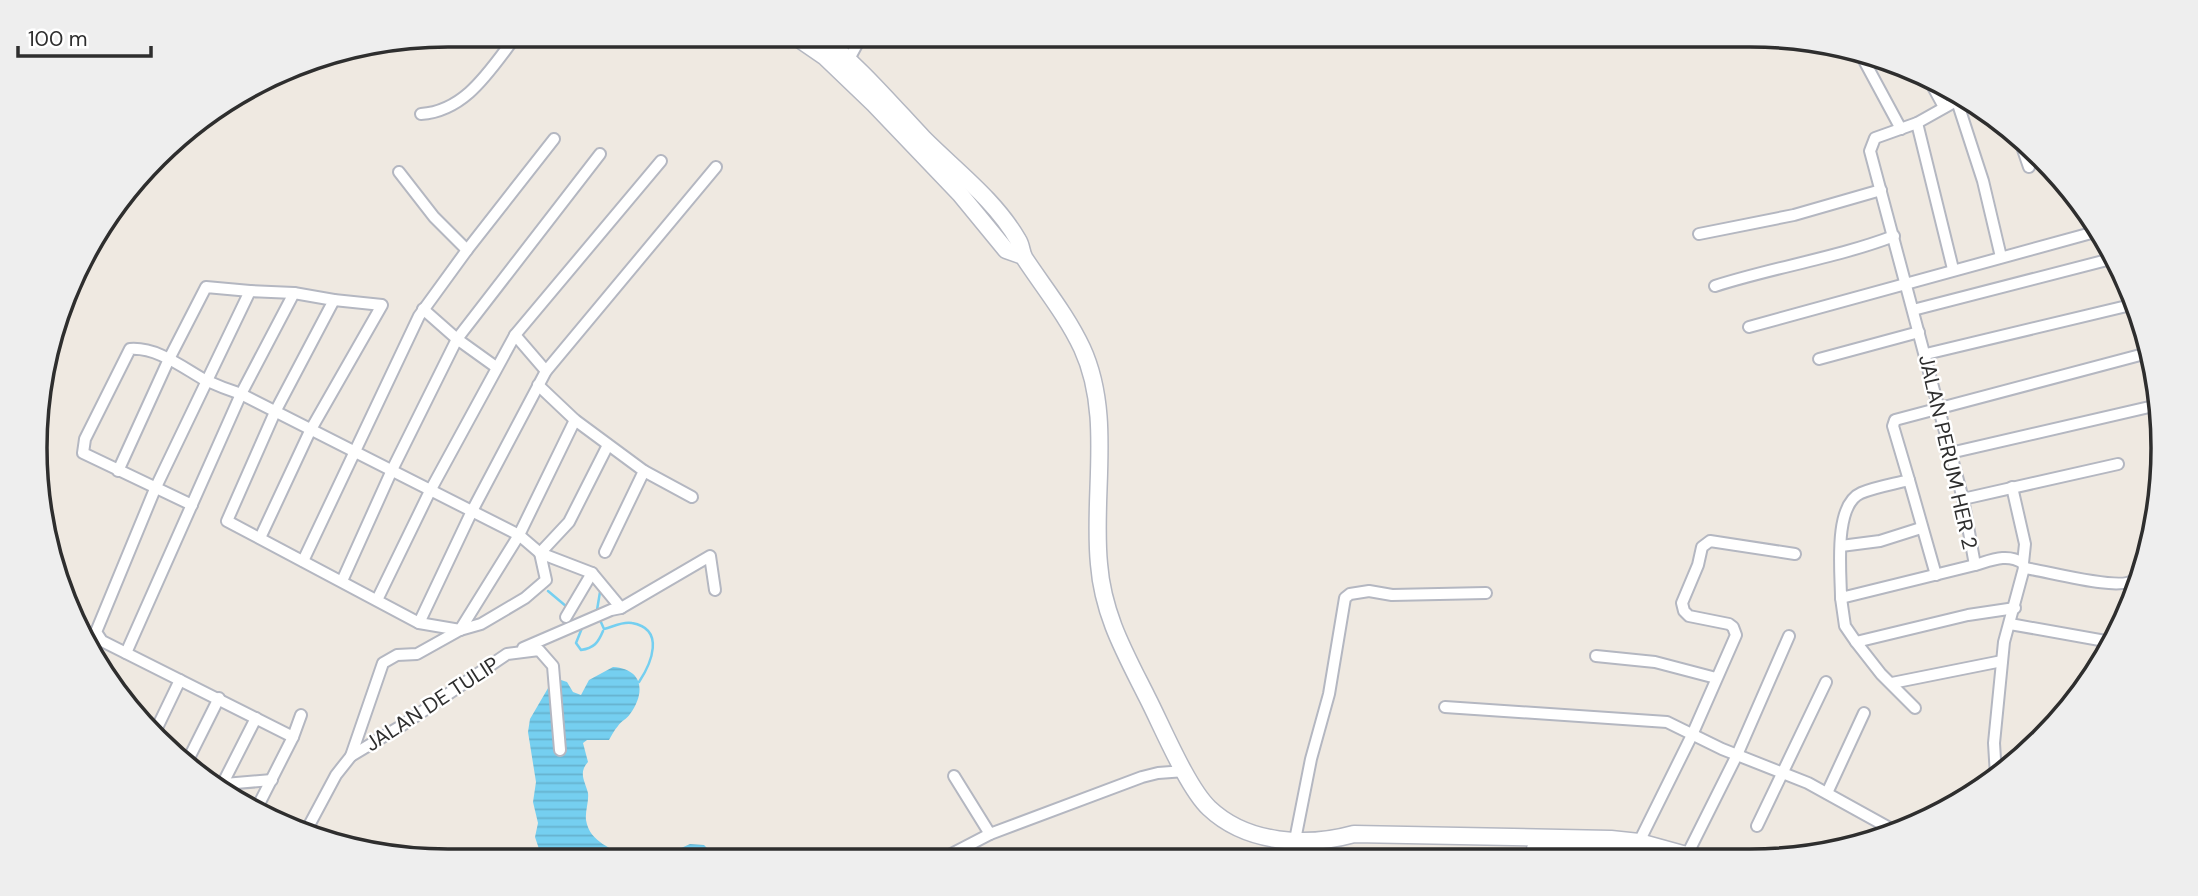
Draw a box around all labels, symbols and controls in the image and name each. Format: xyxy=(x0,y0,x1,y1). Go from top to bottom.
scale bar xyxy=(18,14,150,58)
text: 100 m xyxy=(28,25,88,53)
street label: JALAN PERUM HER 2 xyxy=(1912,352,1984,552)
street label: JALAN DE TULIP xyxy=(360,650,504,758)

